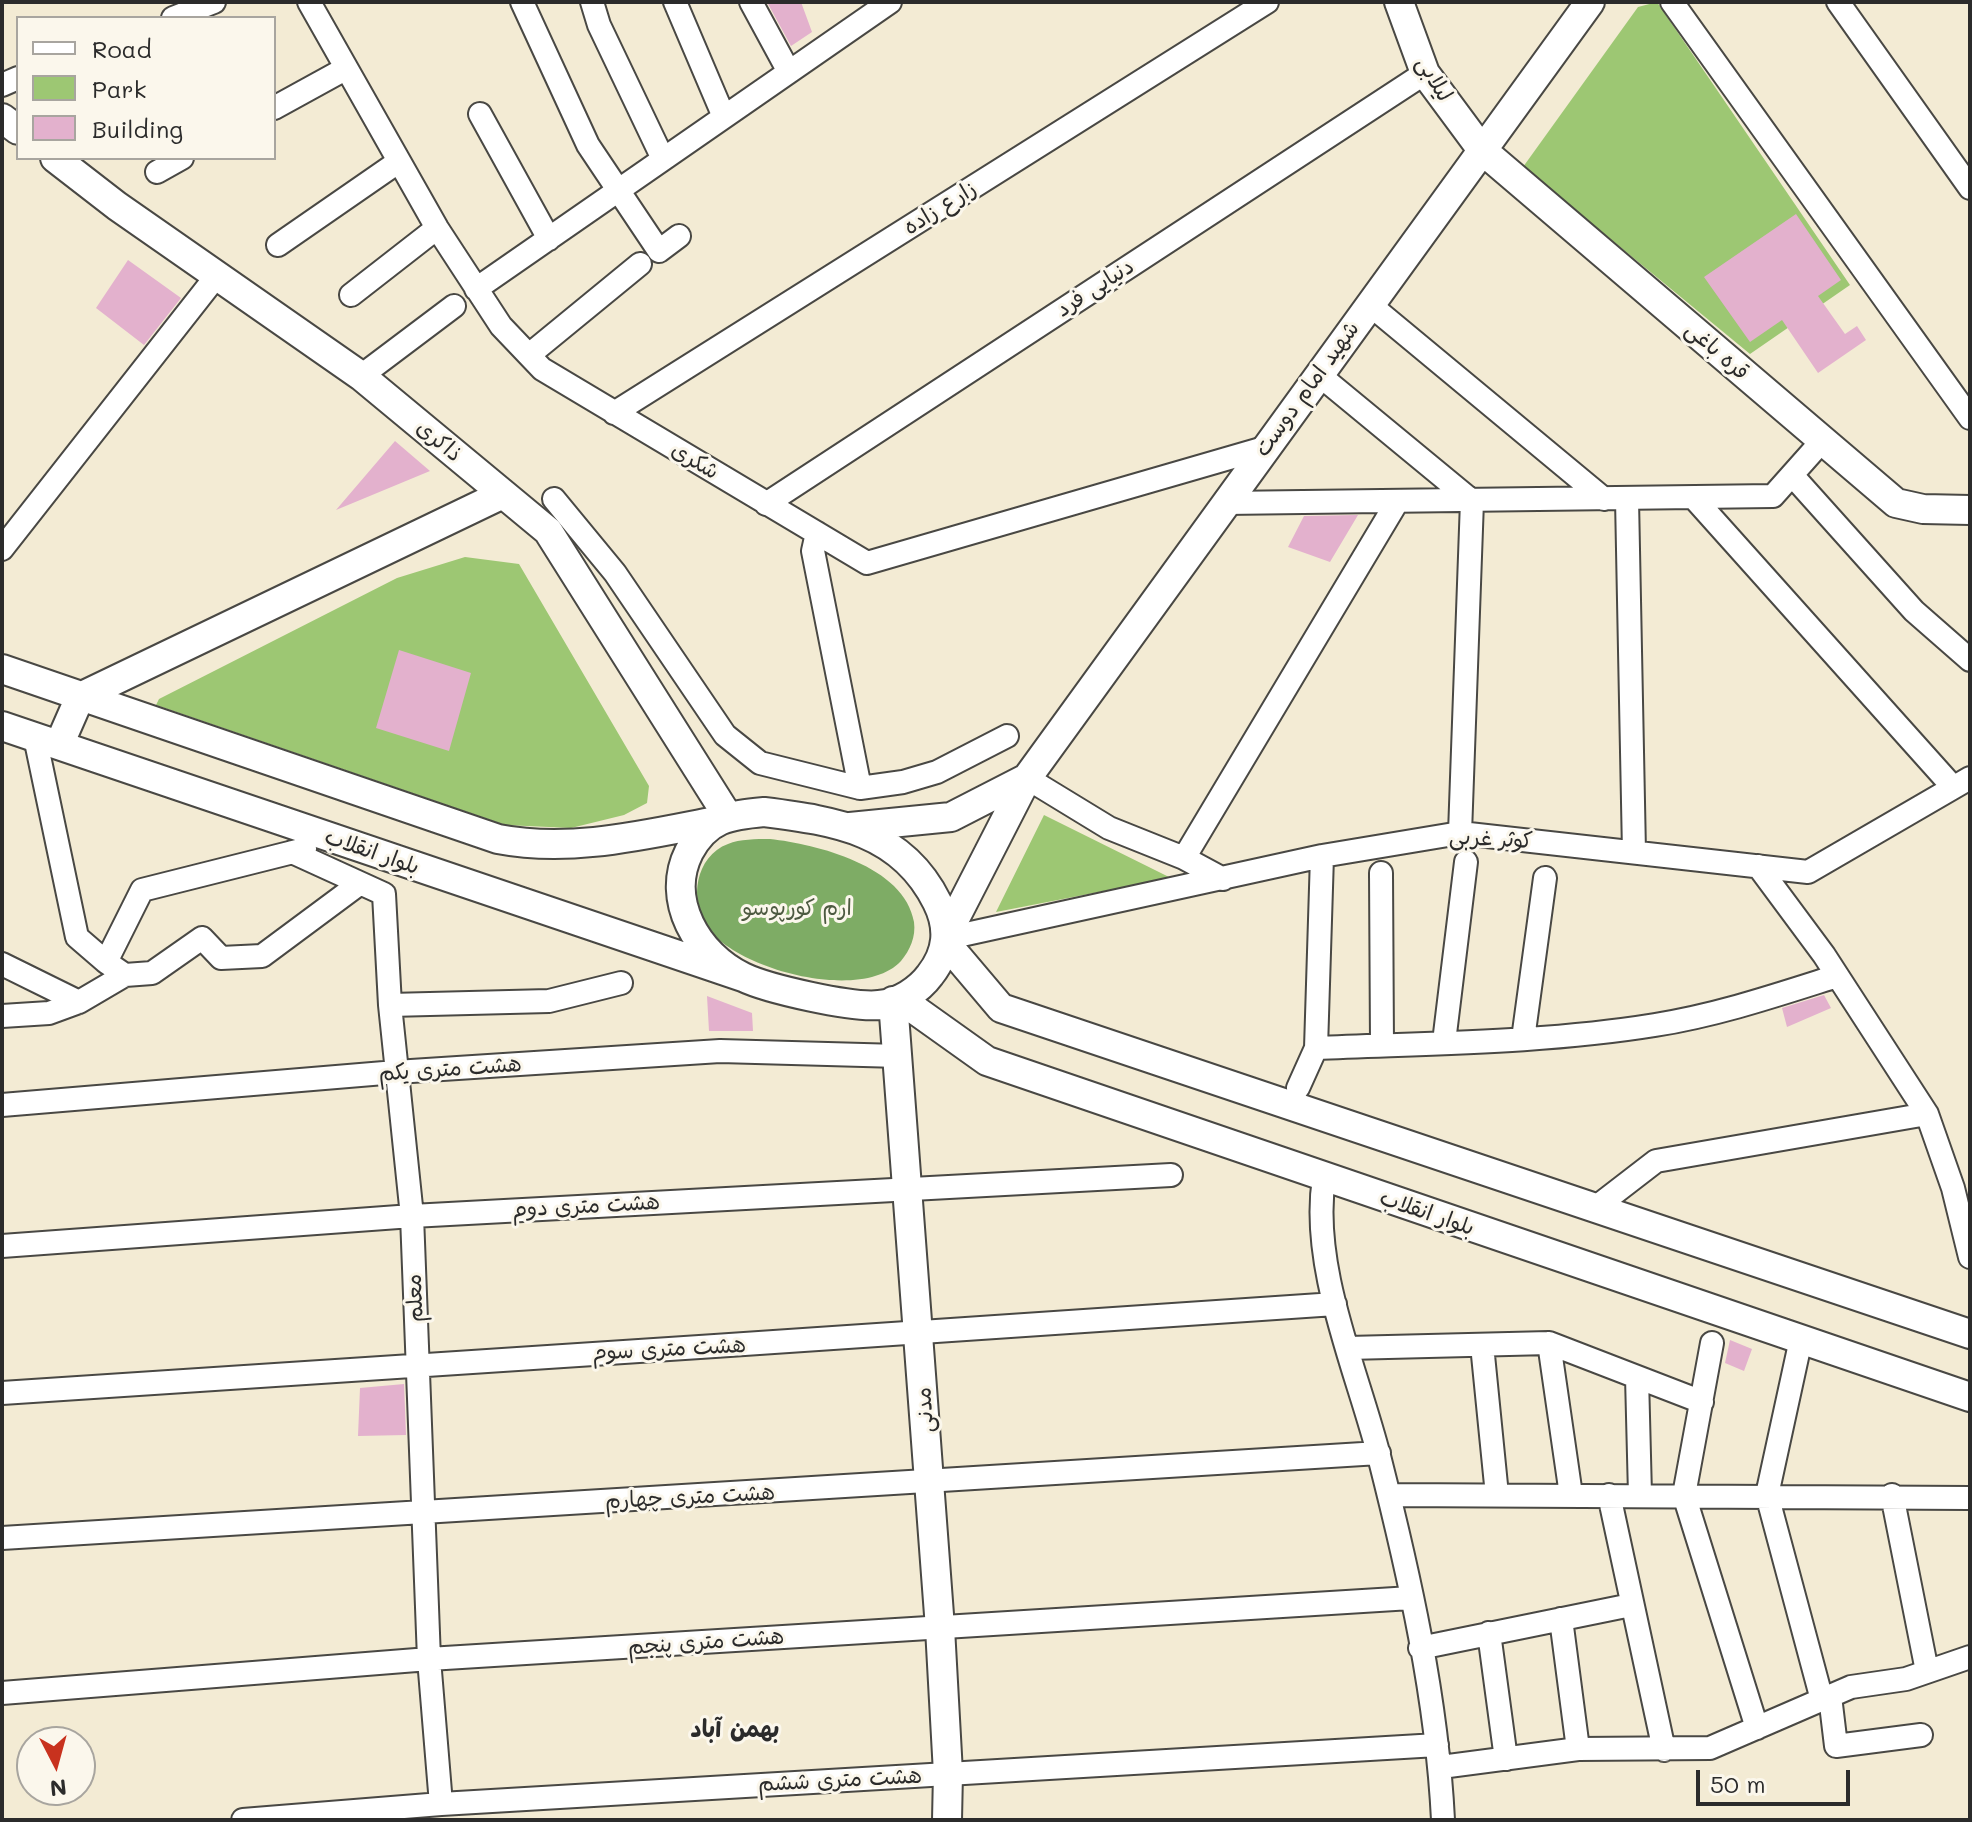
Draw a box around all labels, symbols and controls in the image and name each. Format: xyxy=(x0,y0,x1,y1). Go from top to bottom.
legend xyxy=(16,16,276,160)
text: Road xyxy=(92,33,152,64)
street label: لیلابی xyxy=(1410,52,1458,106)
text: Park xyxy=(92,73,146,104)
text: Building xyxy=(92,113,183,144)
street label: زارع زاده xyxy=(899,175,981,241)
street label: دنیایی فرد xyxy=(1051,253,1139,323)
street label: شهید امام دوست xyxy=(1249,316,1365,462)
street label: قره باغی xyxy=(1680,316,1754,386)
street label: ذاکری xyxy=(411,414,467,468)
street label: شکری xyxy=(666,437,724,485)
street label: بلوار انقلاب xyxy=(321,823,423,881)
street label: کوثر غربی xyxy=(1448,824,1534,854)
park label: ارم کورپوسو xyxy=(742,895,852,921)
street label: هشت متری یکم xyxy=(377,1051,523,1087)
street label: بلوار انقلاب xyxy=(1376,1184,1478,1242)
street label: هشت متری دوم xyxy=(511,1189,661,1223)
street label: معلم xyxy=(401,1273,429,1323)
street label: هشت متری سوم xyxy=(591,1332,747,1366)
street label: مدنی xyxy=(910,1386,940,1434)
street label: هشت متری چهارم xyxy=(604,1479,776,1515)
street label: هشت متری پنجم xyxy=(627,1623,785,1661)
district label: بهمن آباد xyxy=(691,1716,779,1744)
north arrow xyxy=(16,1726,96,1806)
scale bar xyxy=(1700,1754,1854,1804)
street label: هشت متری ششم xyxy=(757,1763,923,1797)
text: 50 m xyxy=(1710,1768,1766,1799)
text: N xyxy=(49,1773,68,1804)

